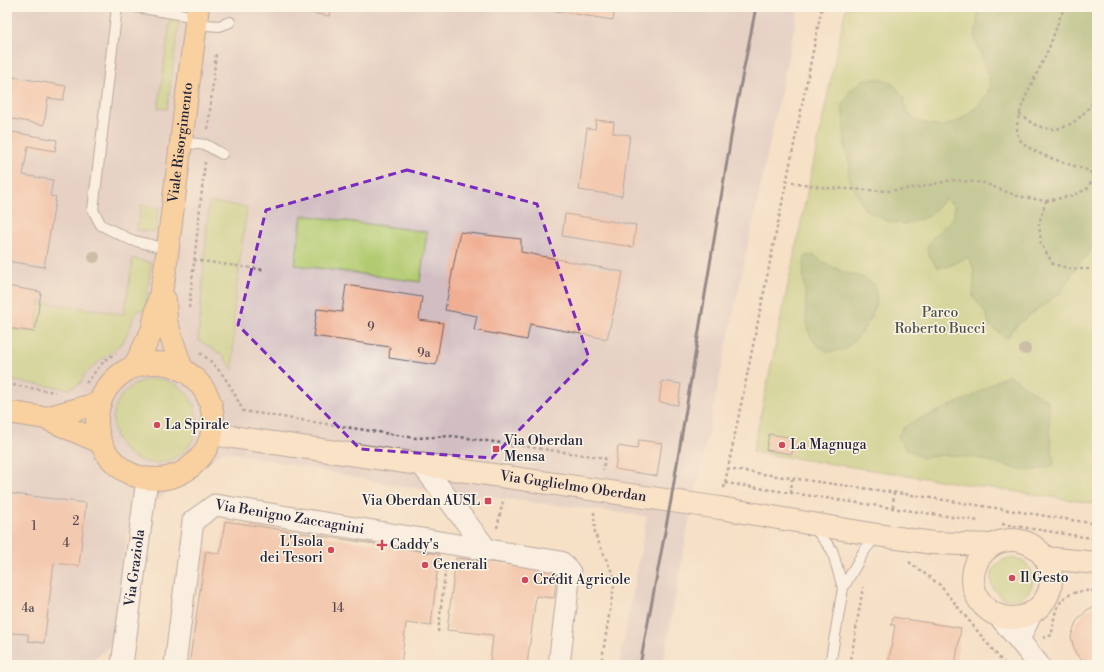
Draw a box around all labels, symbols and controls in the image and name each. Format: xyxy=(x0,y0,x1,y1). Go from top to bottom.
street label: Viale Risorgimento xyxy=(164,81,197,205)
park label: Parco Roberto Bucci xyxy=(894,304,986,338)
house number: 9 xyxy=(367,320,375,335)
house number: 9a xyxy=(417,346,432,361)
place label: La Spirale xyxy=(165,416,229,434)
marker: La Spirale xyxy=(152,420,162,430)
place label: Via Oberdan Mensa xyxy=(503,432,584,466)
place label: La Magnuga xyxy=(790,436,868,454)
marker: La Magnuga xyxy=(777,440,787,450)
marker: Via Oberdan Mensa xyxy=(491,444,501,454)
street label: Via Guglielmo Oberdan xyxy=(498,467,648,506)
place label: Via Oberdan AUSL xyxy=(361,492,480,510)
street label: Via Benigno Zaccagnini xyxy=(213,496,366,539)
marker: Via Oberdan AUSL xyxy=(483,496,493,506)
house number: 2 xyxy=(73,514,80,529)
house number: 1 xyxy=(31,519,37,534)
street label: Via Graziola xyxy=(121,527,149,609)
place label: L'Isola dei Tesori xyxy=(260,533,324,567)
house number: 4 xyxy=(62,536,70,551)
place label: Caddy's xyxy=(390,536,439,554)
marker: Caddy's xyxy=(377,540,387,550)
marker: L'Isola dei Tesori xyxy=(326,545,336,555)
place label: Generali xyxy=(433,556,488,574)
marker: Generali xyxy=(420,560,430,570)
place label: Il Gesto xyxy=(1020,569,1069,587)
place label: Crédit Agricole xyxy=(533,571,631,589)
marker: Il Gesto xyxy=(1007,573,1017,583)
marker: Crédit Agricole xyxy=(520,575,530,585)
house number: 4a xyxy=(21,601,36,616)
house number: 14 xyxy=(332,601,344,616)

